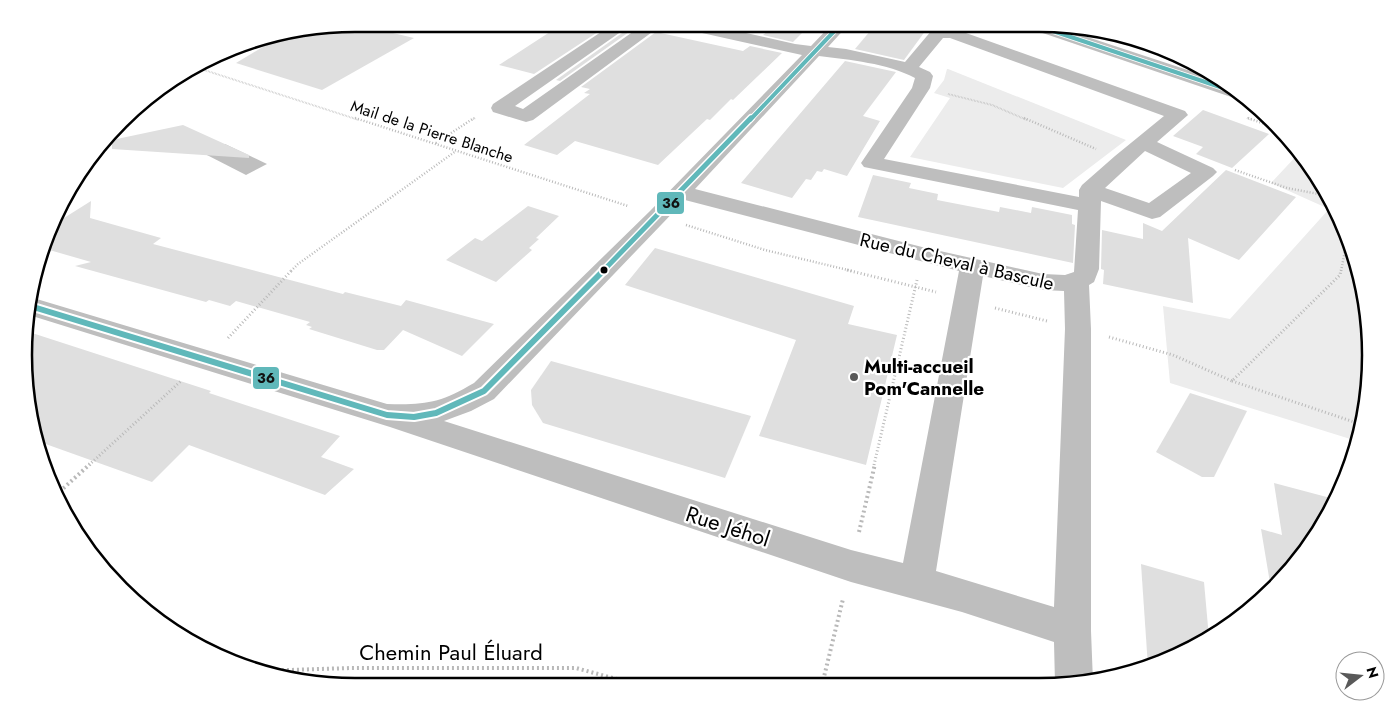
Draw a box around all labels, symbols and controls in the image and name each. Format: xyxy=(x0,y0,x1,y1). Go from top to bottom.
street label: Mail de la Pierre Blanche xyxy=(348,94,516,169)
line badge: 36 xyxy=(656,191,685,215)
text: 36 xyxy=(662,193,680,213)
street label: Rue du Cheval à Bascule xyxy=(857,226,1057,297)
unlabelled marker xyxy=(599,265,609,275)
place label: Multi-accueil Pom'Cannelle xyxy=(864,353,984,402)
line badge: 36 xyxy=(252,366,280,390)
text: 36 xyxy=(257,368,275,388)
marker: Multi-accueil Pom'Cannelle xyxy=(848,371,860,383)
street label: Rue Jéhol xyxy=(682,497,774,555)
street label: Chemin Paul Éluard xyxy=(359,636,543,668)
north arrow xyxy=(1335,651,1385,701)
text: N xyxy=(1361,664,1384,681)

